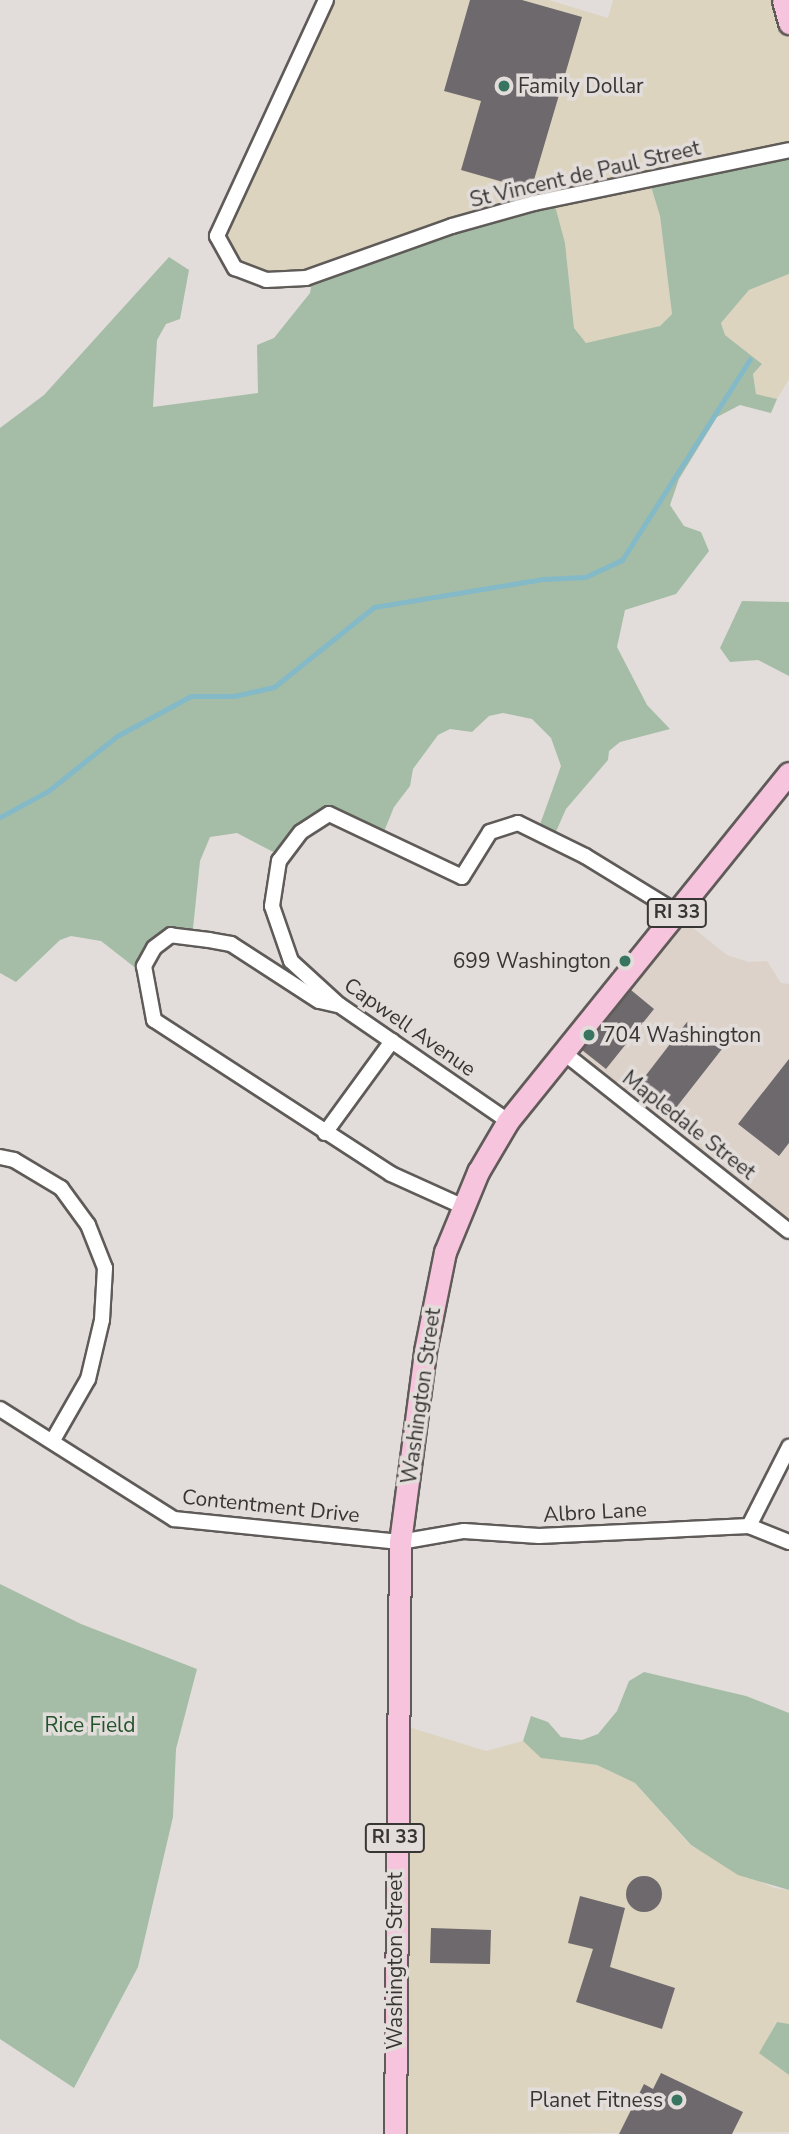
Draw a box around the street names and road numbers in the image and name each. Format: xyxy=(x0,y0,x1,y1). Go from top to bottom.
street label: St Vincent de Paul Street xyxy=(467,135,703,213)
road number: RI 33 xyxy=(646,897,708,928)
street label: Capwell Avenue xyxy=(339,972,481,1082)
street label: Mapledale Street xyxy=(617,1065,761,1185)
street label: Washington Street xyxy=(396,1306,446,1486)
street label: Contentment Drive xyxy=(181,1484,361,1528)
street label: Albro Lane xyxy=(542,1497,648,1527)
road number: RI 33 xyxy=(364,1822,426,1854)
street label: Washington Street xyxy=(382,1872,408,2050)

